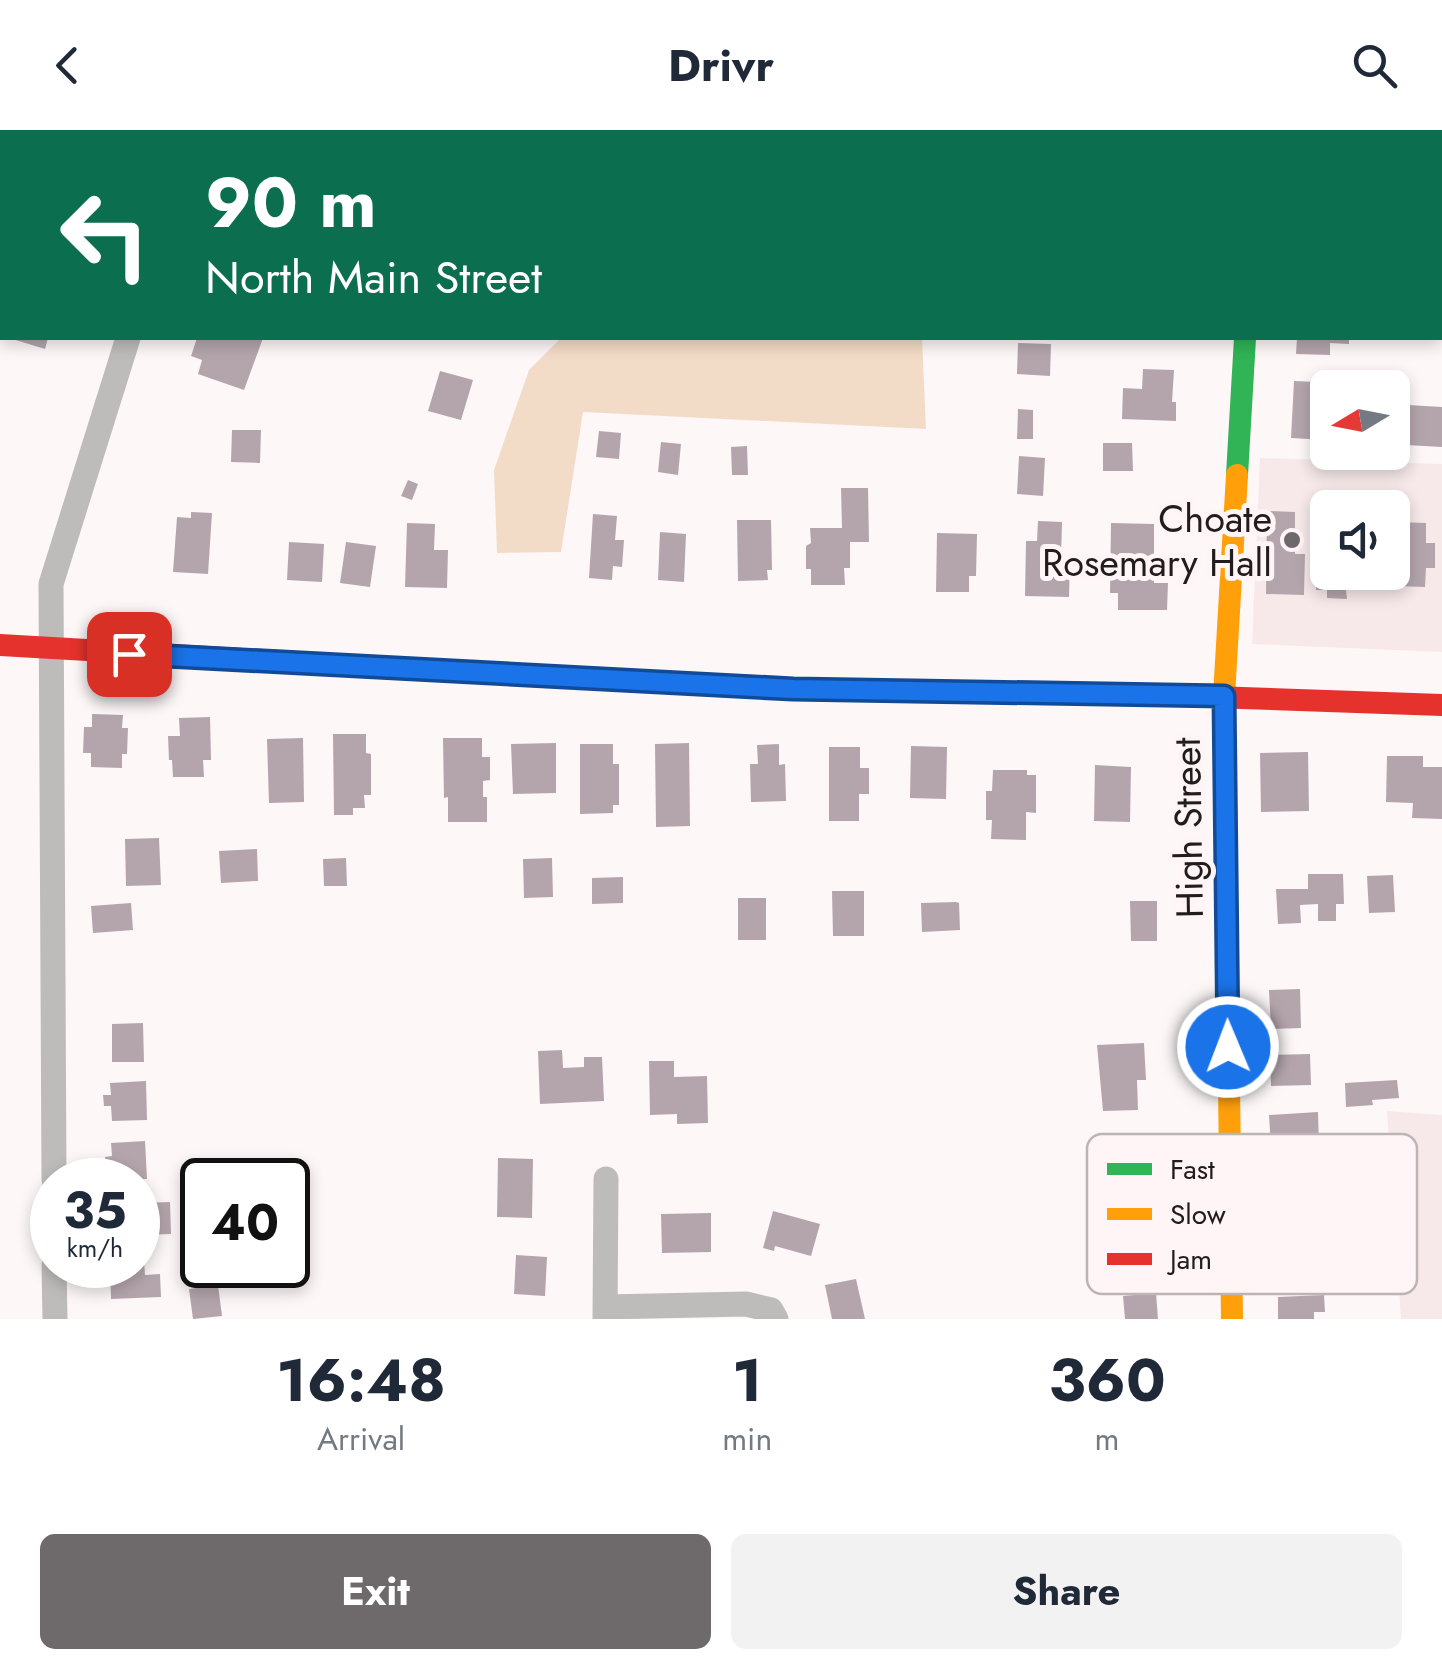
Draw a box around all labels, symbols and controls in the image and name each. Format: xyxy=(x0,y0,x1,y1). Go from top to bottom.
text: Drivr xyxy=(668,33,774,98)
icon: back xyxy=(40,38,95,93)
icon: search xyxy=(1347,38,1402,93)
text: 90 m xyxy=(205,152,377,253)
icon: left xyxy=(40,170,170,300)
text: North Main Street xyxy=(205,245,542,310)
north arrow xyxy=(1310,370,1410,470)
map controls xyxy=(1310,370,1410,590)
button: sound xyxy=(1310,490,1410,590)
place label: Choate Rosemary Hall xyxy=(1042,491,1272,590)
marker: Choate Rosemary Hall xyxy=(1281,529,1303,551)
pin xyxy=(87,612,172,697)
icon: arrive xyxy=(102,627,157,682)
street label: High Street xyxy=(1159,737,1217,919)
position arrow xyxy=(1176,995,1280,1099)
legend xyxy=(1087,1134,1417,1294)
text: Fast xyxy=(1170,1149,1215,1190)
speed limit sign: 40 xyxy=(180,1158,310,1288)
text: 35 xyxy=(63,1174,127,1247)
text: Slow xyxy=(1170,1194,1226,1235)
text: km/h xyxy=(67,1230,123,1266)
text: Jam xyxy=(1166,1239,1212,1280)
text: 16:48 xyxy=(276,1337,446,1424)
text: 1 xyxy=(732,1337,762,1424)
text: 360 xyxy=(1049,1337,1166,1424)
text: Arrival xyxy=(317,1416,405,1462)
text: min xyxy=(722,1416,772,1462)
text: m xyxy=(1095,1416,1120,1462)
button: Exit xyxy=(40,1534,711,1649)
button: Share xyxy=(731,1534,1402,1649)

